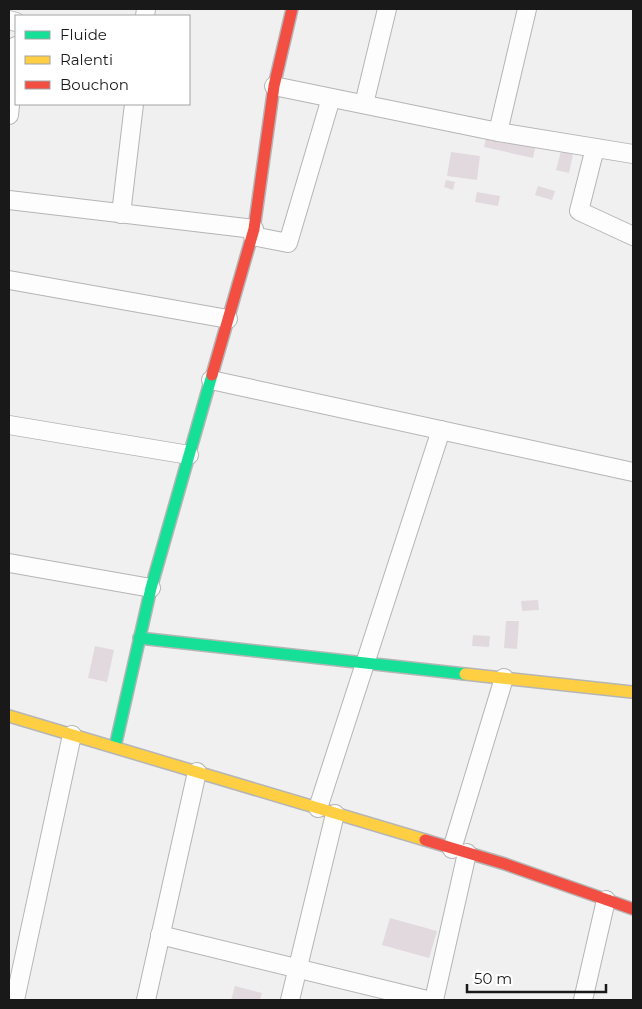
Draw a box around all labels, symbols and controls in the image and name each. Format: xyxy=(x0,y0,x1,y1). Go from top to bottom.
legend xyxy=(15,15,190,105)
text: Fluide xyxy=(60,25,107,44)
text: Ralenti xyxy=(60,50,113,69)
text: Bouchon xyxy=(60,75,129,94)
scale bar xyxy=(467,962,606,994)
text: 50 m xyxy=(474,969,512,988)

